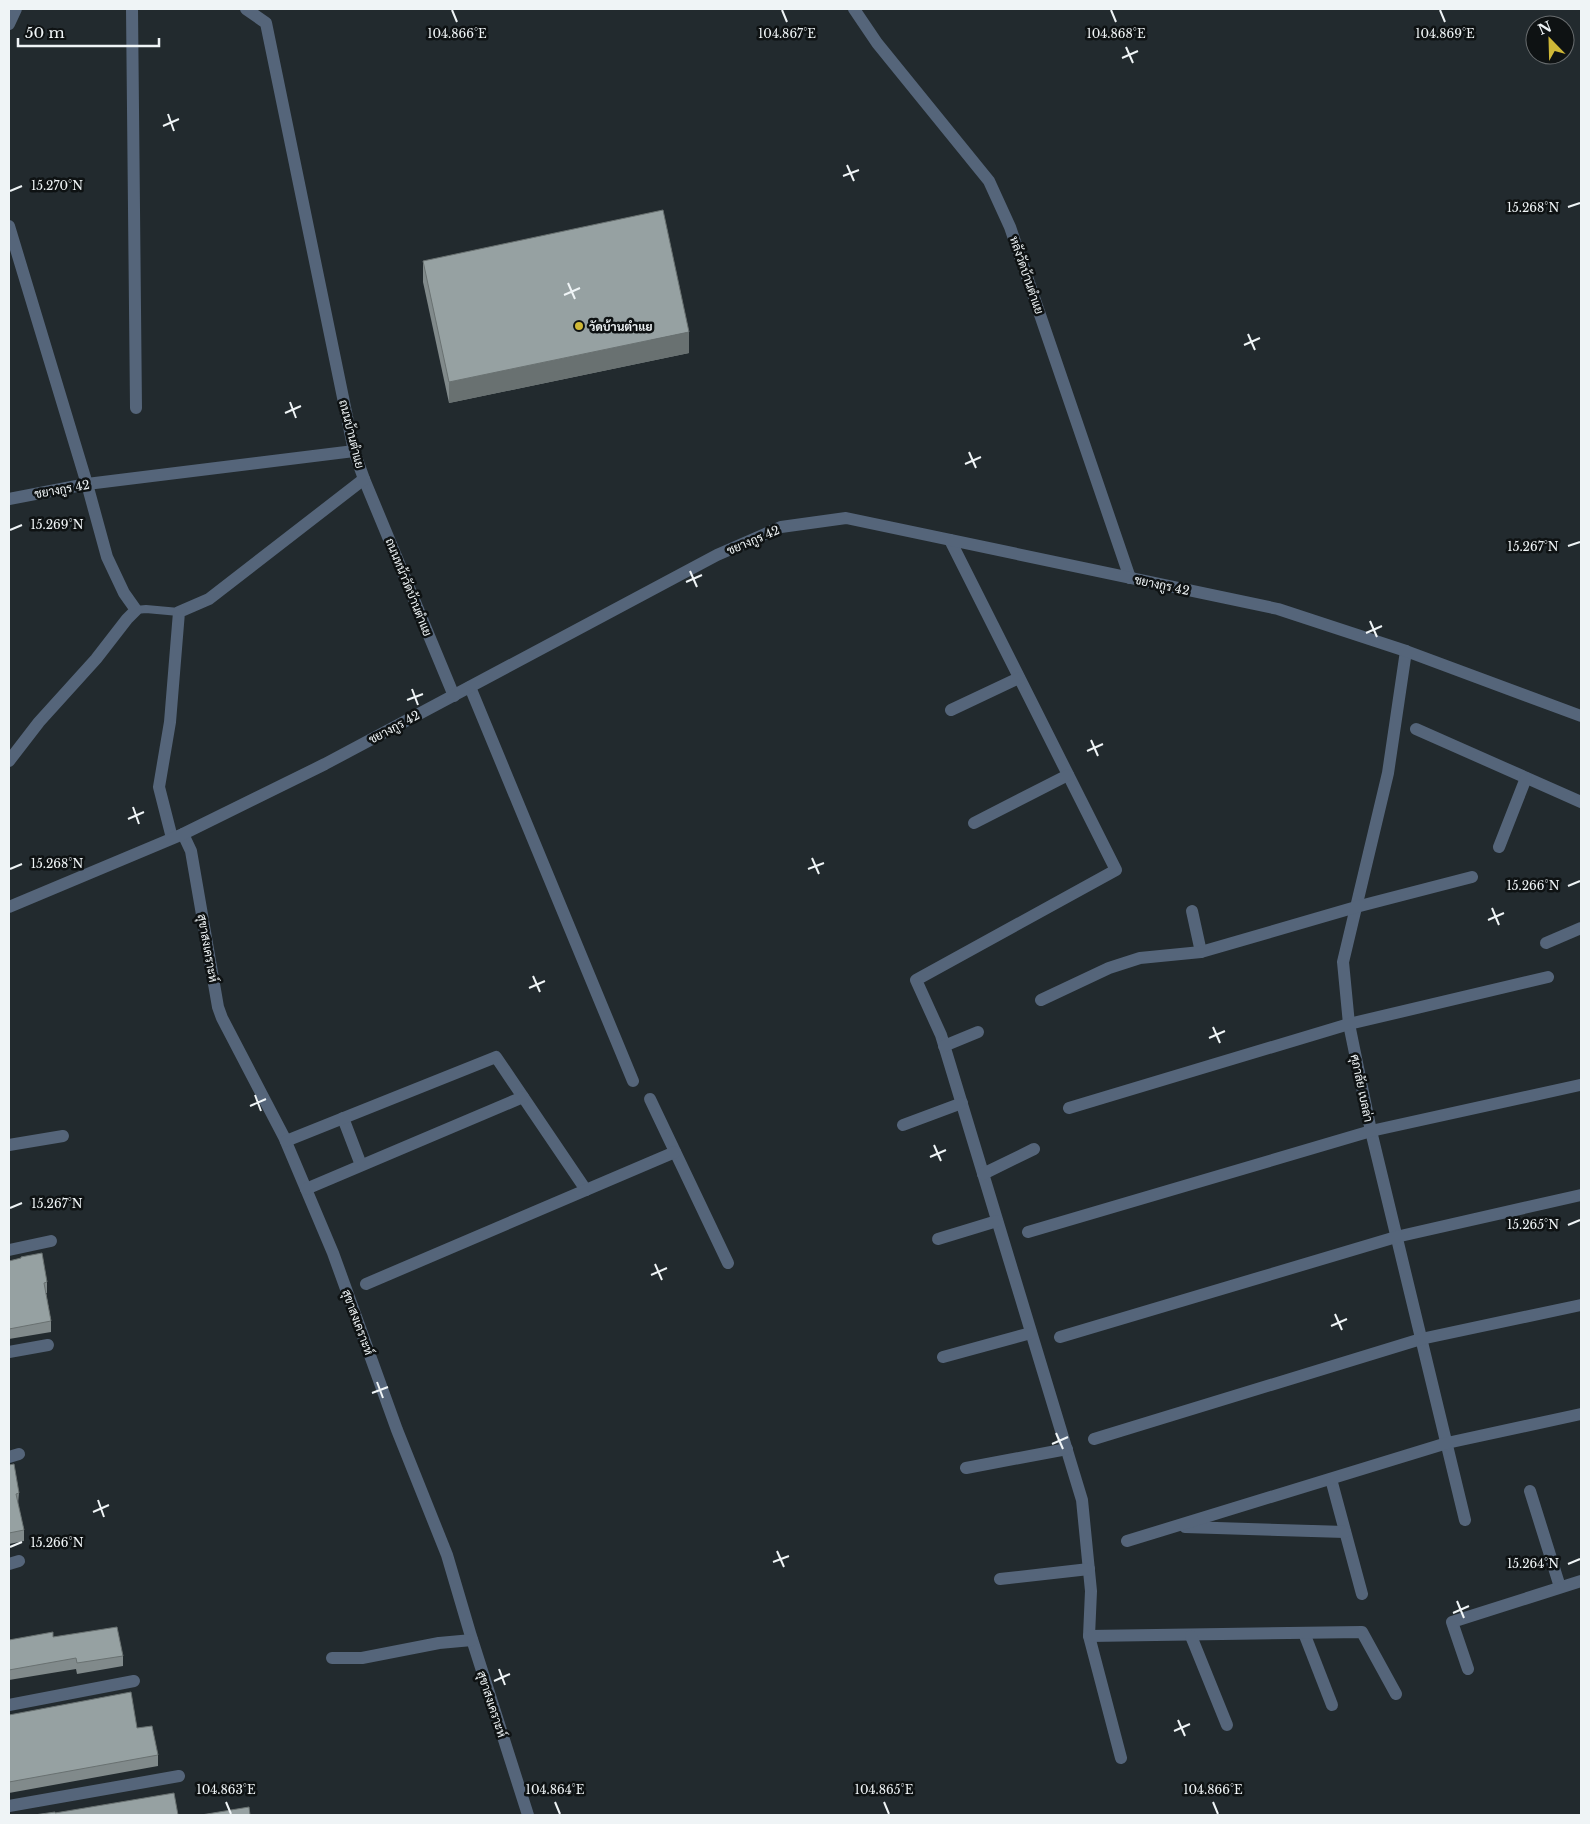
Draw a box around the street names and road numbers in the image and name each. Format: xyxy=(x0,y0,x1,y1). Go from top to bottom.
street label: หลังวัดบ้านตำแย xyxy=(1007,234,1047,316)
street label: ถนนบ้านตำแย xyxy=(336,398,368,470)
street label: ชยางกูร 42 xyxy=(33,477,91,502)
street label: ชยางกูร 42 xyxy=(724,522,782,559)
street label: ถนนหน้าวัดบ้านตำแย xyxy=(382,536,436,638)
street label: ชยางกูร 42 xyxy=(1133,572,1191,599)
street label: ชยางกูร 42 xyxy=(366,707,423,748)
street label: สุขาสงเคราะห์ xyxy=(193,913,221,984)
street label: ศุภาลัย เบลล่า xyxy=(1346,1053,1376,1124)
street label: สุขาสงเคราะห์ xyxy=(337,1287,377,1358)
street label: สุขาสงเคราะห์ xyxy=(472,1669,510,1740)

